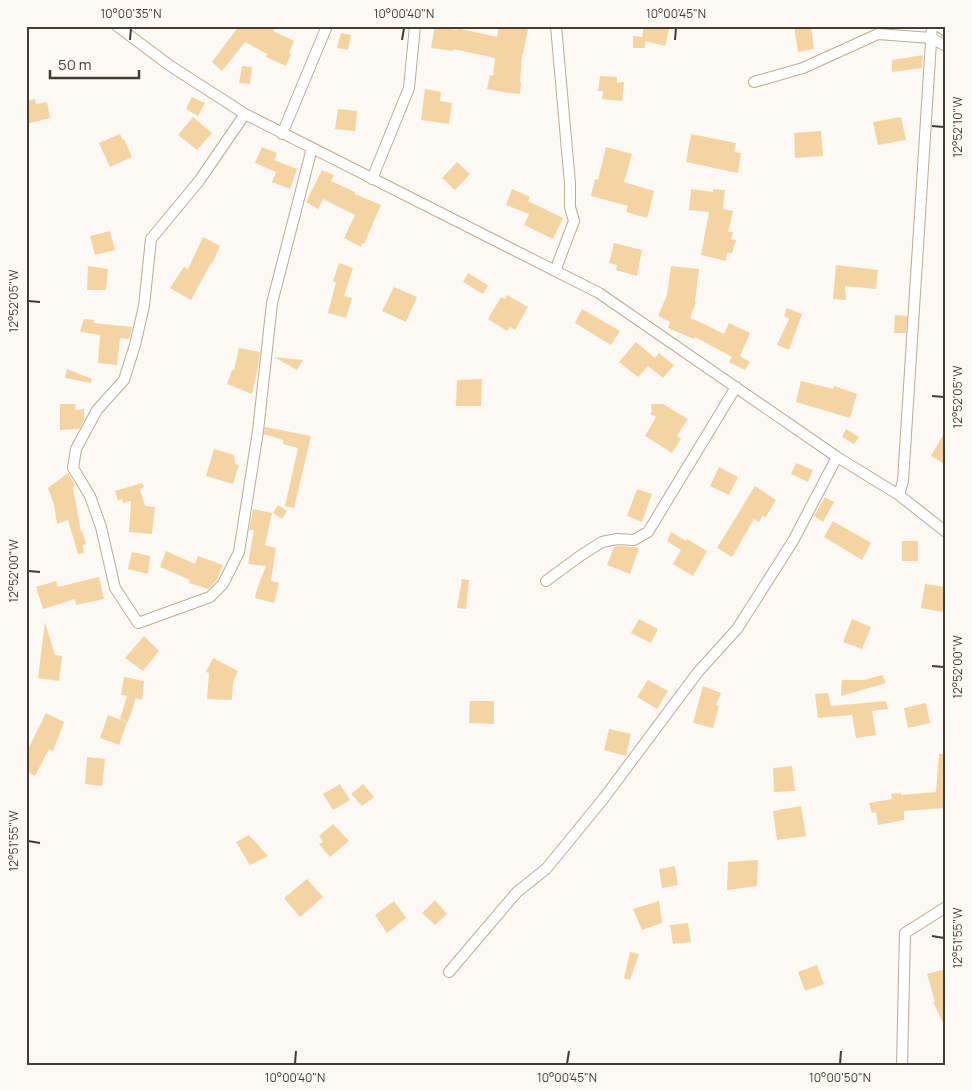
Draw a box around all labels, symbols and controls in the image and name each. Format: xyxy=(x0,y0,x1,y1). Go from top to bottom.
text: 10°00'35"N xyxy=(100,5,162,22)
text: 10°00'40"N xyxy=(374,5,434,22)
text: 10°00'45"N xyxy=(646,5,706,22)
scale bar xyxy=(50,48,139,80)
text: 50 m xyxy=(58,54,92,75)
text: 12°52'10"W xyxy=(949,96,966,157)
text: 12°52'05"W xyxy=(5,269,22,333)
text: 12°52'05"W xyxy=(949,365,966,429)
text: 12°52'00"W xyxy=(5,538,22,603)
text: 12°52'00"W xyxy=(949,634,966,699)
text: 12°51'55"W xyxy=(5,810,22,871)
text: 12°51'55"W xyxy=(949,907,966,968)
text: 10°00'40"N xyxy=(265,1069,325,1086)
text: 10°00'45"N xyxy=(537,1069,597,1086)
text: 10°00'50"N xyxy=(809,1069,871,1086)

